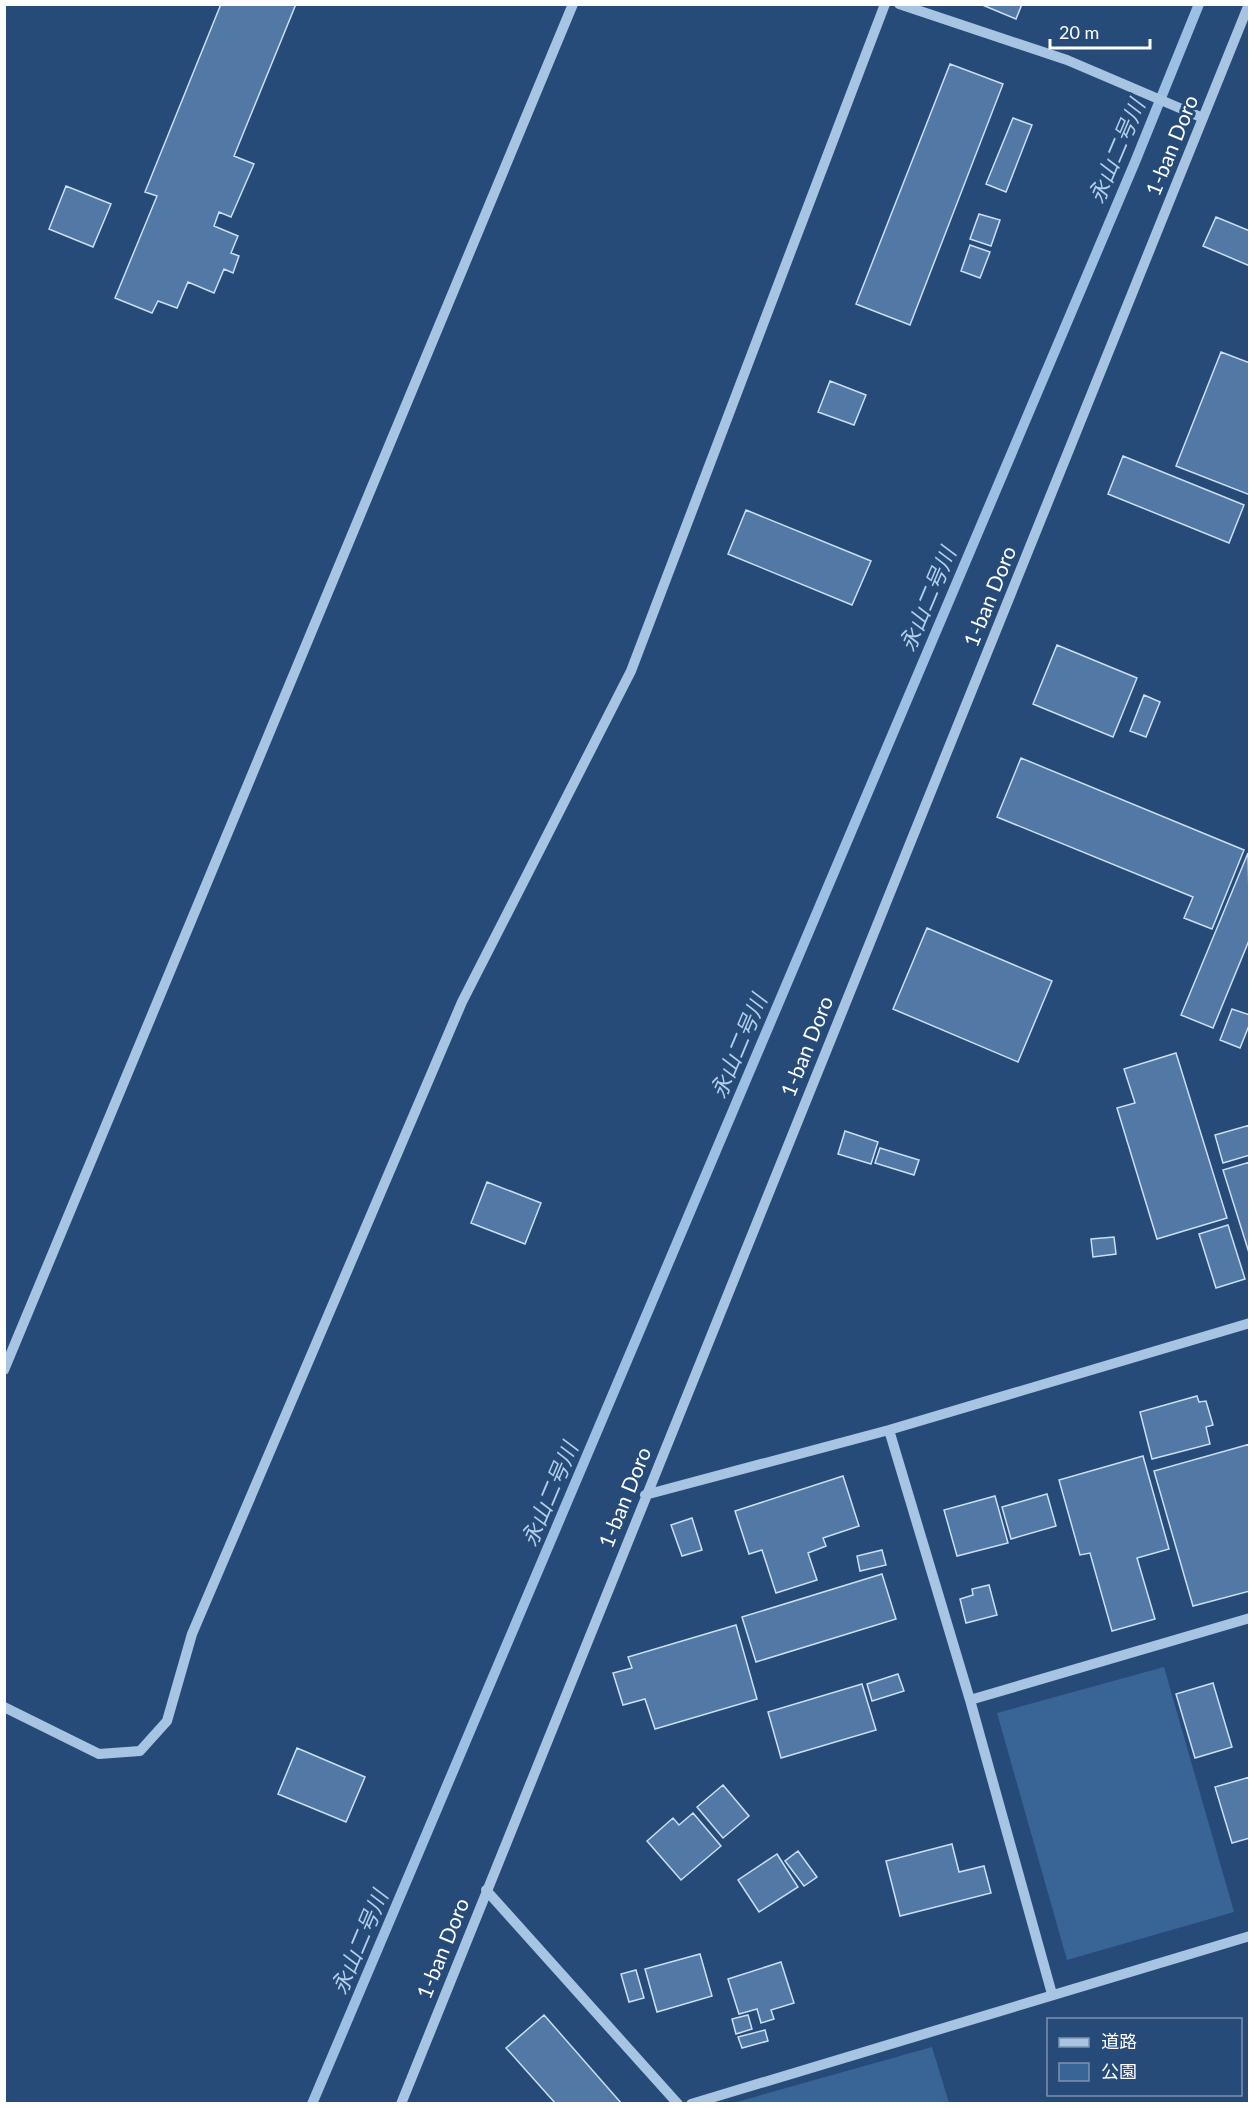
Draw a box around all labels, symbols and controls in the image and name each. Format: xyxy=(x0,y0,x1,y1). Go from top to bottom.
scale bar xyxy=(1050,12,1150,50)
text: 20 m xyxy=(1059,21,1099,43)
street label: 1-ban Doro xyxy=(1140,91,1203,199)
water label: 永山二号川 xyxy=(1082,93,1151,207)
water label: 永山二号川 xyxy=(893,541,962,655)
street label: 1-ban Doro xyxy=(958,542,1021,650)
water label: 永山二号川 xyxy=(704,988,773,1102)
street label: 1-ban Doro xyxy=(775,992,838,1100)
water label: 永山二号川 xyxy=(515,1436,584,1550)
street label: 1-ban Doro xyxy=(593,1443,656,1551)
water label: 永山二号川 xyxy=(325,1884,394,1998)
street label: 1-ban Doro xyxy=(411,1894,474,2002)
legend xyxy=(1047,2018,1242,2096)
text: 道路 xyxy=(1101,2030,1137,2052)
text: 公園 xyxy=(1101,2060,1137,2082)

